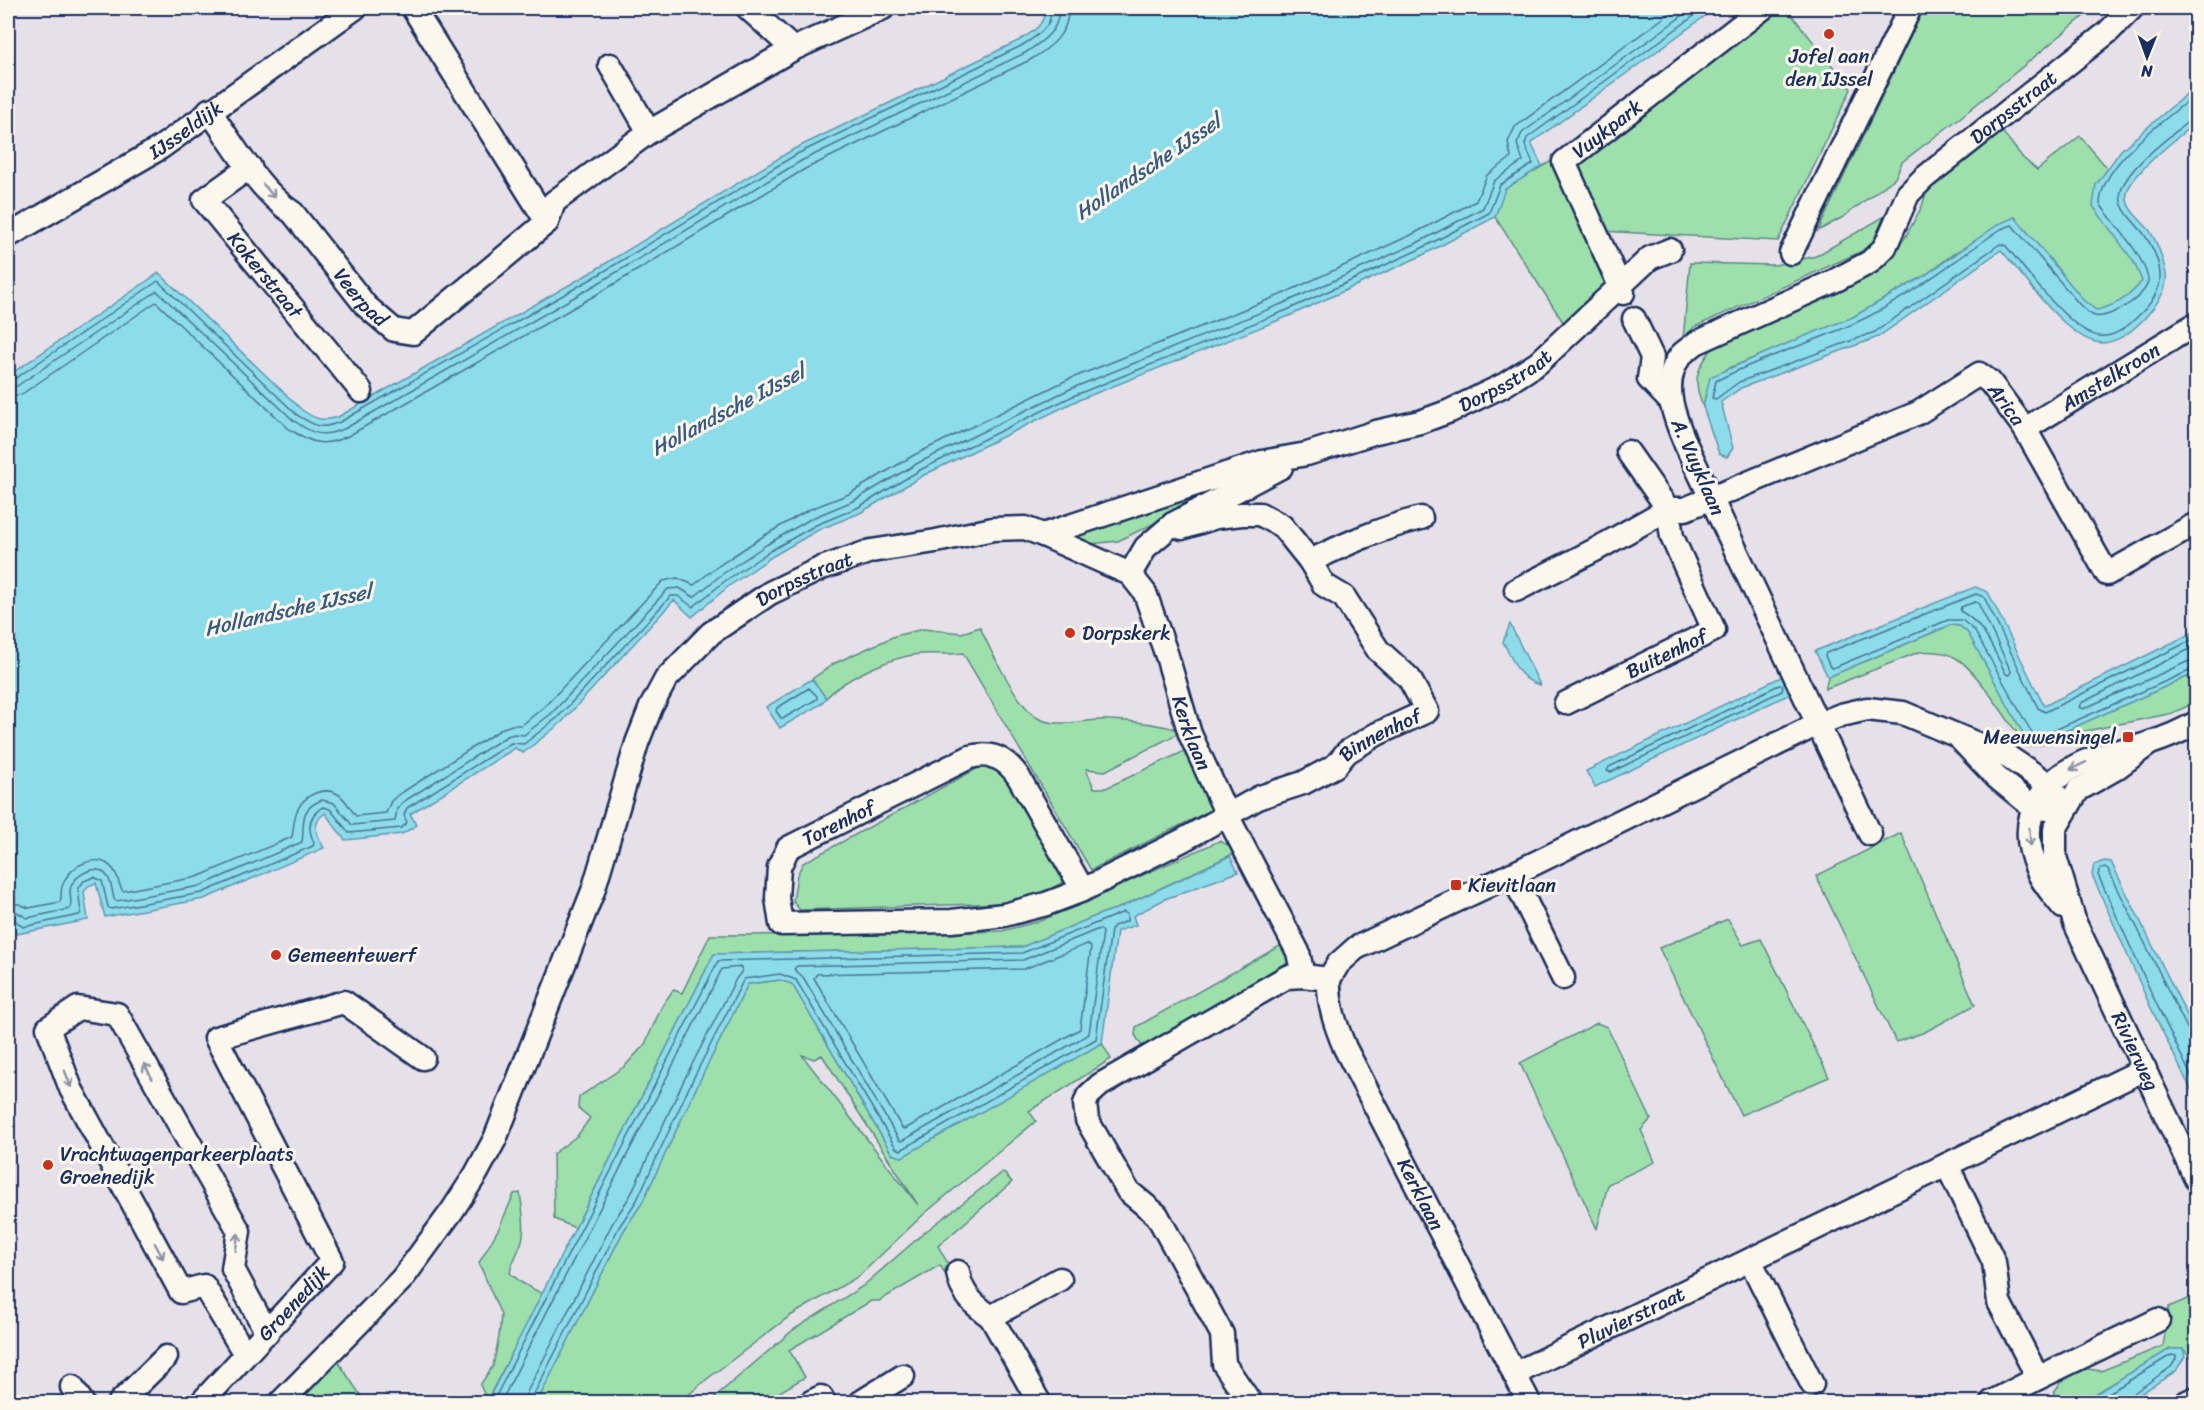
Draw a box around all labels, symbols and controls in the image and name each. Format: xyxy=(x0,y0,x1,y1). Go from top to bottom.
marker: Jofel aan den IJssel xyxy=(1822,27,1836,41)
north arrow xyxy=(2117,27,2177,87)
place label: Jofel aan den IJssel xyxy=(1785,39,1874,97)
text: N xyxy=(2140,57,2154,86)
street label: Dorpsstraat xyxy=(1962,61,2065,153)
street label: Vuykpark xyxy=(1564,90,1650,168)
street label: IJsseldijk xyxy=(141,91,230,169)
water label: Hollandsche IJssel xyxy=(1067,101,1233,230)
one-way arrow xyxy=(262,183,276,198)
street label: Kokerstraat xyxy=(218,223,313,327)
street label: Veerpad xyxy=(324,260,398,337)
street label: Amstelkroon xyxy=(2053,332,2167,421)
street label: Dorpsstraat xyxy=(1452,340,1561,422)
water label: Hollandsche IJssel xyxy=(644,351,817,467)
street label: Arica xyxy=(1978,374,2035,434)
street label: A. Vuyklaan xyxy=(1661,412,1735,522)
street label: Dorpsstraat xyxy=(748,541,858,616)
water label: Hollandsche IJssel xyxy=(201,571,380,648)
place label: Dorpskerk xyxy=(1082,616,1171,651)
street label: Buitenhof xyxy=(1619,617,1716,689)
marker: Dorpskerk xyxy=(1063,626,1077,640)
street label: Kerklaan xyxy=(1162,691,1222,776)
street label: Binnenhof xyxy=(1329,697,1429,769)
place label: Meeuwensingel xyxy=(1984,720,2116,755)
marker: Meeuwensingel xyxy=(2121,730,2135,744)
one-way arrow xyxy=(2069,760,2087,772)
street label: Torenhof xyxy=(796,788,884,856)
one-way arrow xyxy=(2025,826,2036,846)
place label: Kievitlaan xyxy=(1468,868,1556,903)
marker: Kievitlaan xyxy=(1449,878,1463,892)
place label: Gemeentewerf xyxy=(288,938,418,973)
marker: Gemeentewerf xyxy=(269,948,283,962)
street label: Rivierweg xyxy=(2102,1005,2169,1097)
one-way arrow xyxy=(142,1063,154,1080)
one-way arrow xyxy=(63,1070,74,1088)
place label: Vrachtwagenparkeerplaats Groenedijk xyxy=(60,1137,294,1195)
street label: Kerklaan xyxy=(1387,1151,1454,1237)
marker: Vrachtwagenparkeerplaats Groenedijk xyxy=(41,1158,55,1172)
one-way arrow xyxy=(232,1233,243,1252)
one-way arrow xyxy=(154,1242,165,1260)
street label: Groenedijk xyxy=(249,1256,339,1349)
street label: Pluvierstraat xyxy=(1571,1276,1691,1358)

